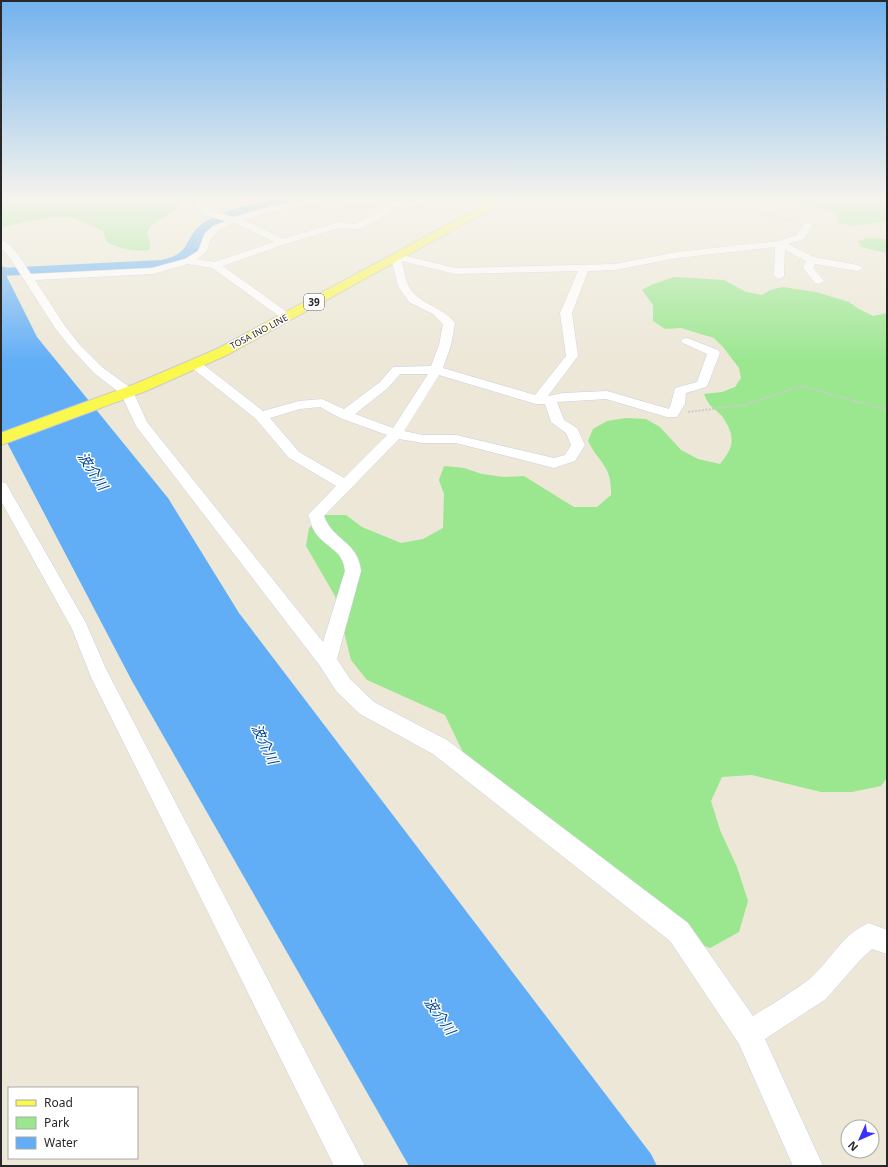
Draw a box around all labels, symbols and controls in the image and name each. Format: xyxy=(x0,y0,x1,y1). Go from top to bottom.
road number: 39 xyxy=(304,294,324,310)
street label: TOSA INO LINE xyxy=(228,311,290,352)
water label: 波介川 xyxy=(74,448,114,495)
water label: 波介川 xyxy=(248,721,284,769)
water label: 波介川 xyxy=(421,993,461,1040)
legend xyxy=(8,1087,138,1159)
text: Road xyxy=(44,1094,73,1111)
text: Park xyxy=(44,1114,70,1131)
north arrow xyxy=(840,1119,880,1159)
text: Water xyxy=(44,1134,78,1151)
text: N xyxy=(844,1138,861,1155)

